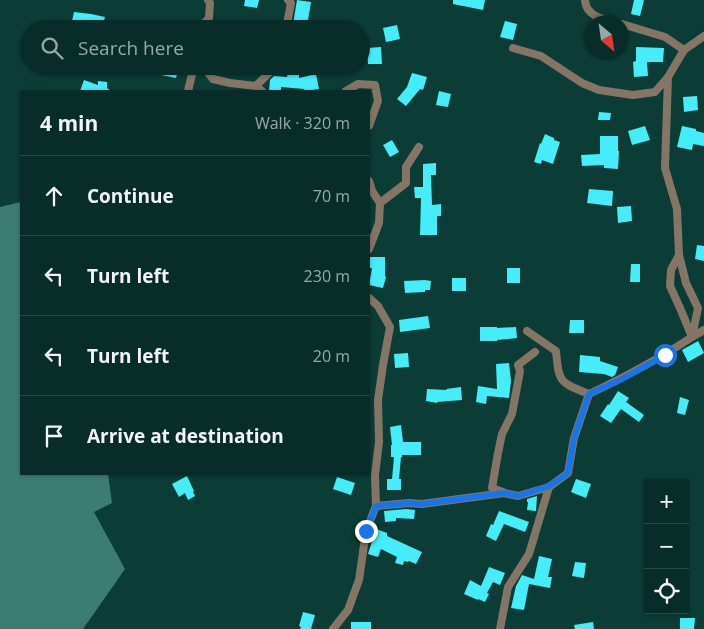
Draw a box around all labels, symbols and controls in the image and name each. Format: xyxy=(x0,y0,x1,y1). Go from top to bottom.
north arrow xyxy=(584,15,629,60)
search box xyxy=(20,20,370,75)
icon: search xyxy=(38,34,66,62)
text: Search here xyxy=(78,35,184,61)
text: 4 min xyxy=(40,109,98,137)
text: Walk · 320 m xyxy=(255,112,350,134)
icon: ahead xyxy=(40,182,68,210)
text: Continue xyxy=(87,183,174,209)
text: 70 m xyxy=(313,185,350,207)
icon: left xyxy=(40,262,68,290)
text: Turn left xyxy=(87,263,169,289)
text: 230 m xyxy=(304,265,350,287)
icon: left xyxy=(40,342,68,370)
text: Turn left xyxy=(87,343,169,369)
route start xyxy=(654,344,677,367)
text: 20 m xyxy=(313,345,350,367)
icon: arrive xyxy=(40,422,68,450)
text: Arrive at destination xyxy=(87,423,284,449)
map controls xyxy=(644,479,689,614)
button: + xyxy=(644,479,689,524)
route end xyxy=(355,520,378,543)
button: − xyxy=(644,524,689,569)
button: locate xyxy=(644,569,689,614)

